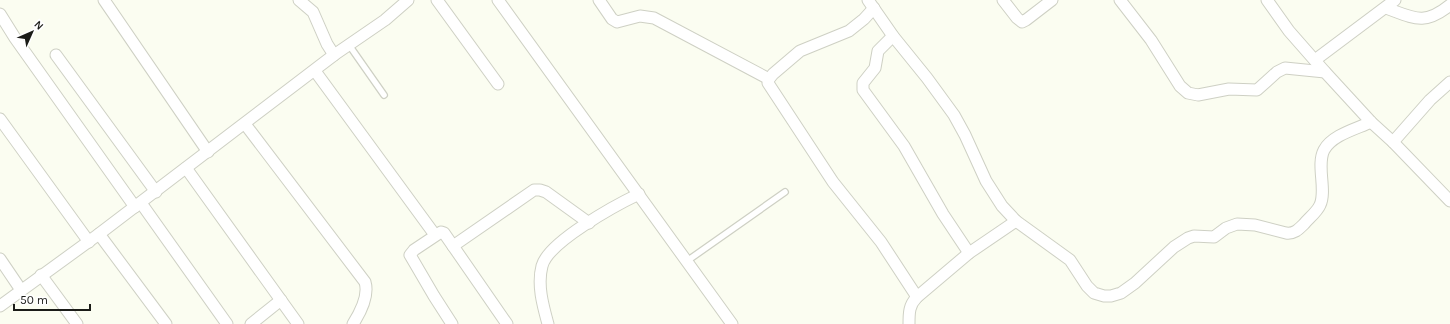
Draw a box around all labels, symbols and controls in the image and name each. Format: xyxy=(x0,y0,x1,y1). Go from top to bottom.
north arrow xyxy=(12,12,52,52)
text: N xyxy=(31,18,46,33)
scale bar xyxy=(14,286,90,312)
text: 50 m xyxy=(20,293,48,307)

